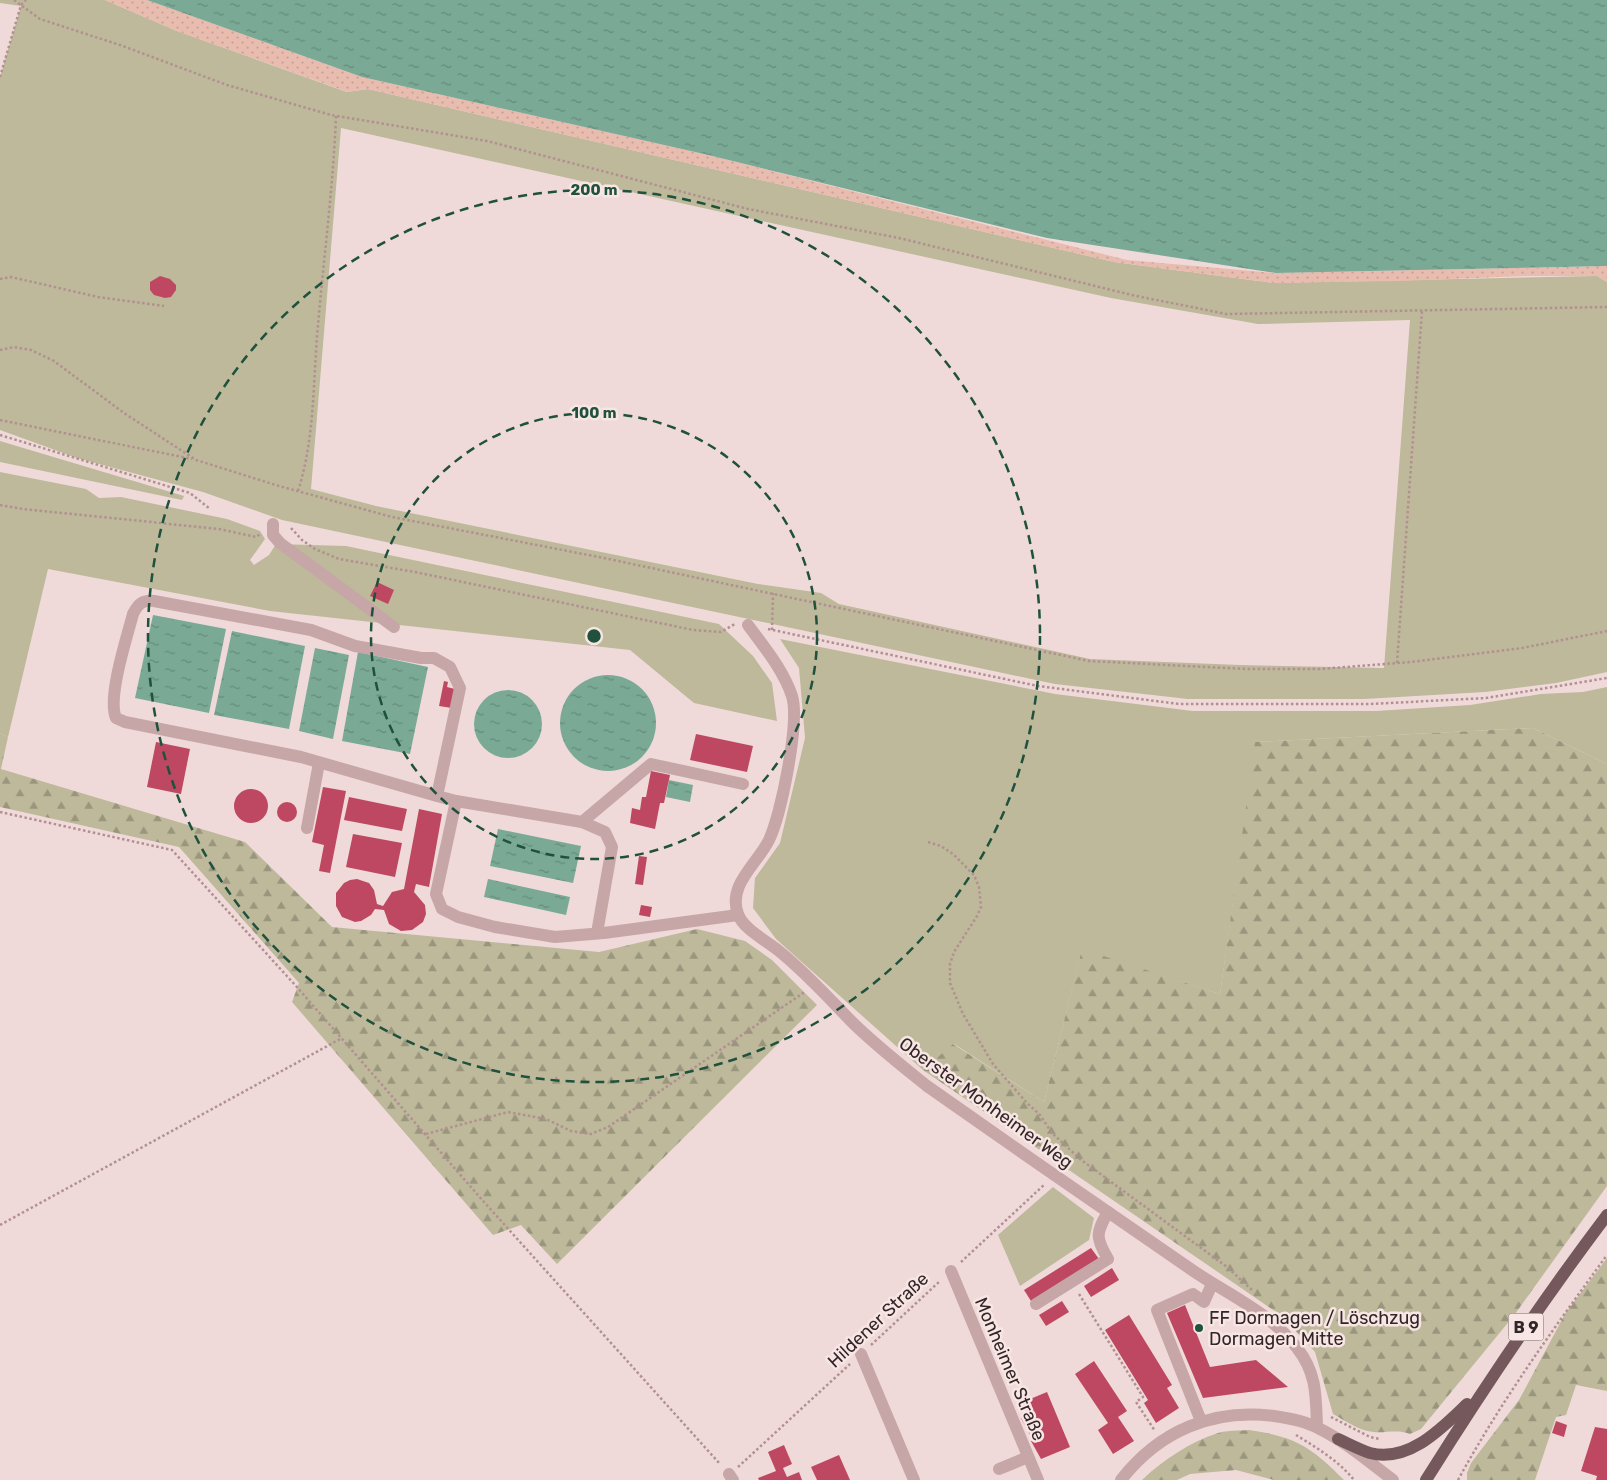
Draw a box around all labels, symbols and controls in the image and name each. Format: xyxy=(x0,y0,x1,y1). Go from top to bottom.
text: 200 m xyxy=(570,181,618,199)
text: 100 m xyxy=(572,404,616,422)
centre of rings xyxy=(585,627,603,645)
street label: Oberster Monheimer Weg xyxy=(895,1033,1077,1173)
street label: Hildener Straße xyxy=(823,1268,933,1372)
street label: Monheimer Straße xyxy=(970,1294,1050,1444)
place label: FF Dormagen / Löschzug Dormagen Mitte xyxy=(1209,1307,1420,1350)
road number: B 9 xyxy=(1508,1314,1544,1340)
marker: FF Dormagen / Löschzug Dormagen Mitte xyxy=(1193,1322,1205,1334)

